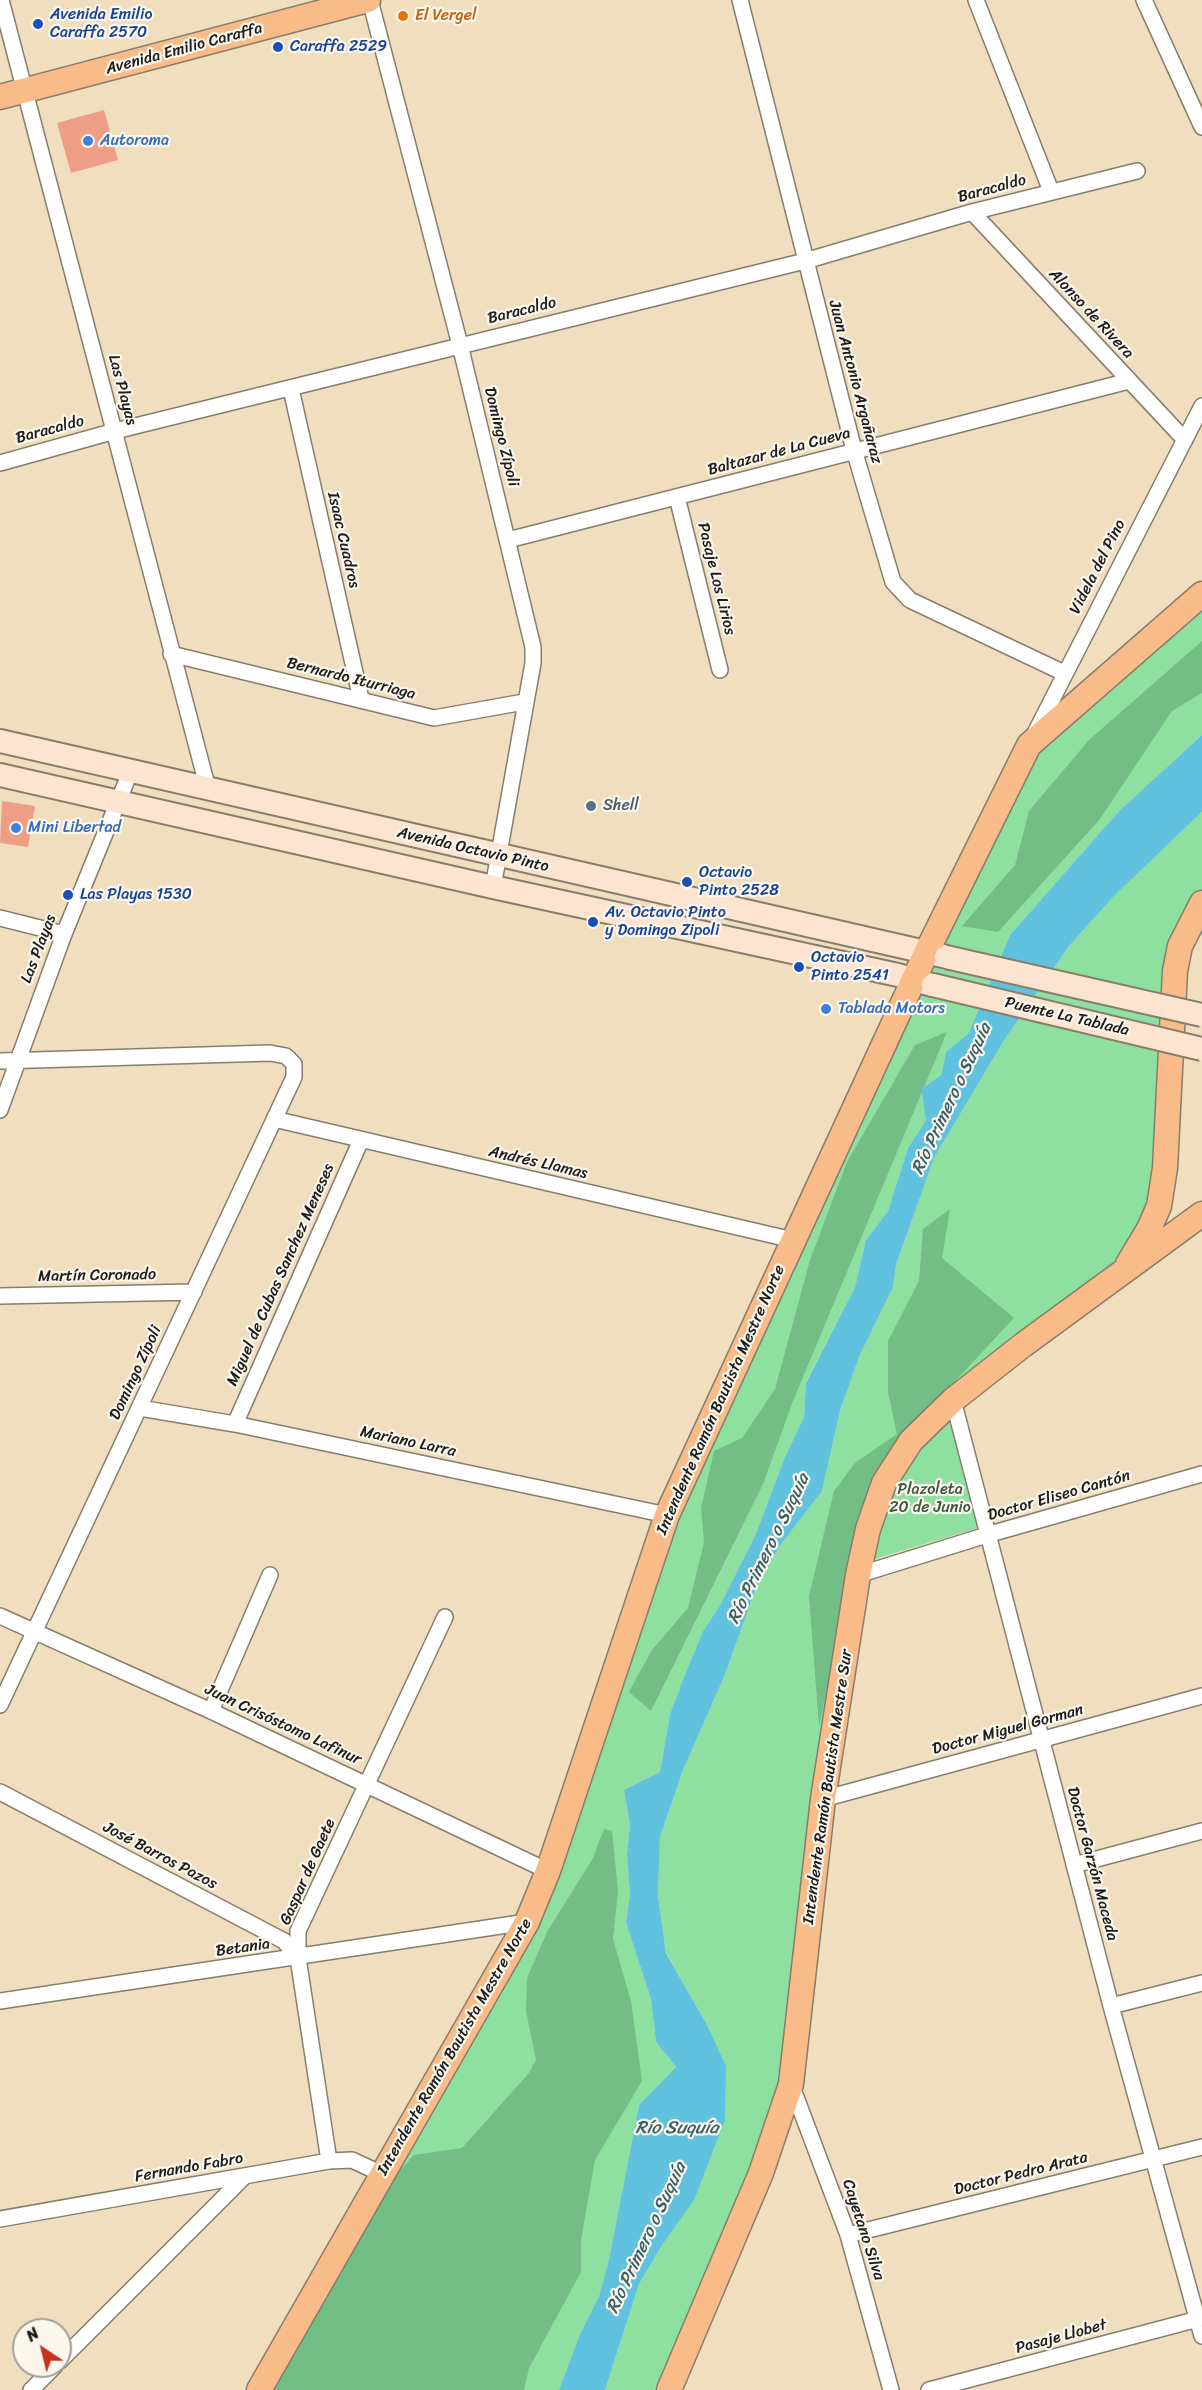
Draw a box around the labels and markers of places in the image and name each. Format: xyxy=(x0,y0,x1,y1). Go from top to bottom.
place label: Avenida Emilio Caraffa 2570 xyxy=(50,5,152,43)
place label: El Vergel xyxy=(415,6,476,26)
marker: El Vergel xyxy=(396,9,410,23)
marker: Avenida Emilio Caraffa 2570 xyxy=(31,17,45,31)
place label: Caraffa 2529 xyxy=(290,37,387,57)
marker: Caraffa 2529 xyxy=(271,40,285,54)
place label: Autoroma xyxy=(100,131,169,151)
marker: Autoroma xyxy=(81,134,95,148)
place label: Shell xyxy=(603,796,639,816)
marker: Shell xyxy=(584,799,598,813)
place label: Mini Libertad xyxy=(28,818,121,838)
marker: Mini Libertad xyxy=(9,821,23,835)
place label: Octavio Pinto 2528 xyxy=(699,863,779,901)
marker: Octavio Pinto 2528 xyxy=(680,875,694,889)
place label: Las Playas 1530 xyxy=(80,885,192,905)
marker: Las Playas 1530 xyxy=(61,888,75,902)
place label: Av. Octavio Pinto y Domingo Zipoli xyxy=(605,903,726,941)
marker: Av. Octavio Pinto y Domingo Zipoli xyxy=(586,915,600,929)
place label: Octavio Pinto 2541 xyxy=(811,948,889,986)
marker: Octavio Pinto 2541 xyxy=(792,960,806,974)
place label: Tablada Motors xyxy=(838,999,945,1019)
marker: Tablada Motors xyxy=(819,1002,833,1016)

